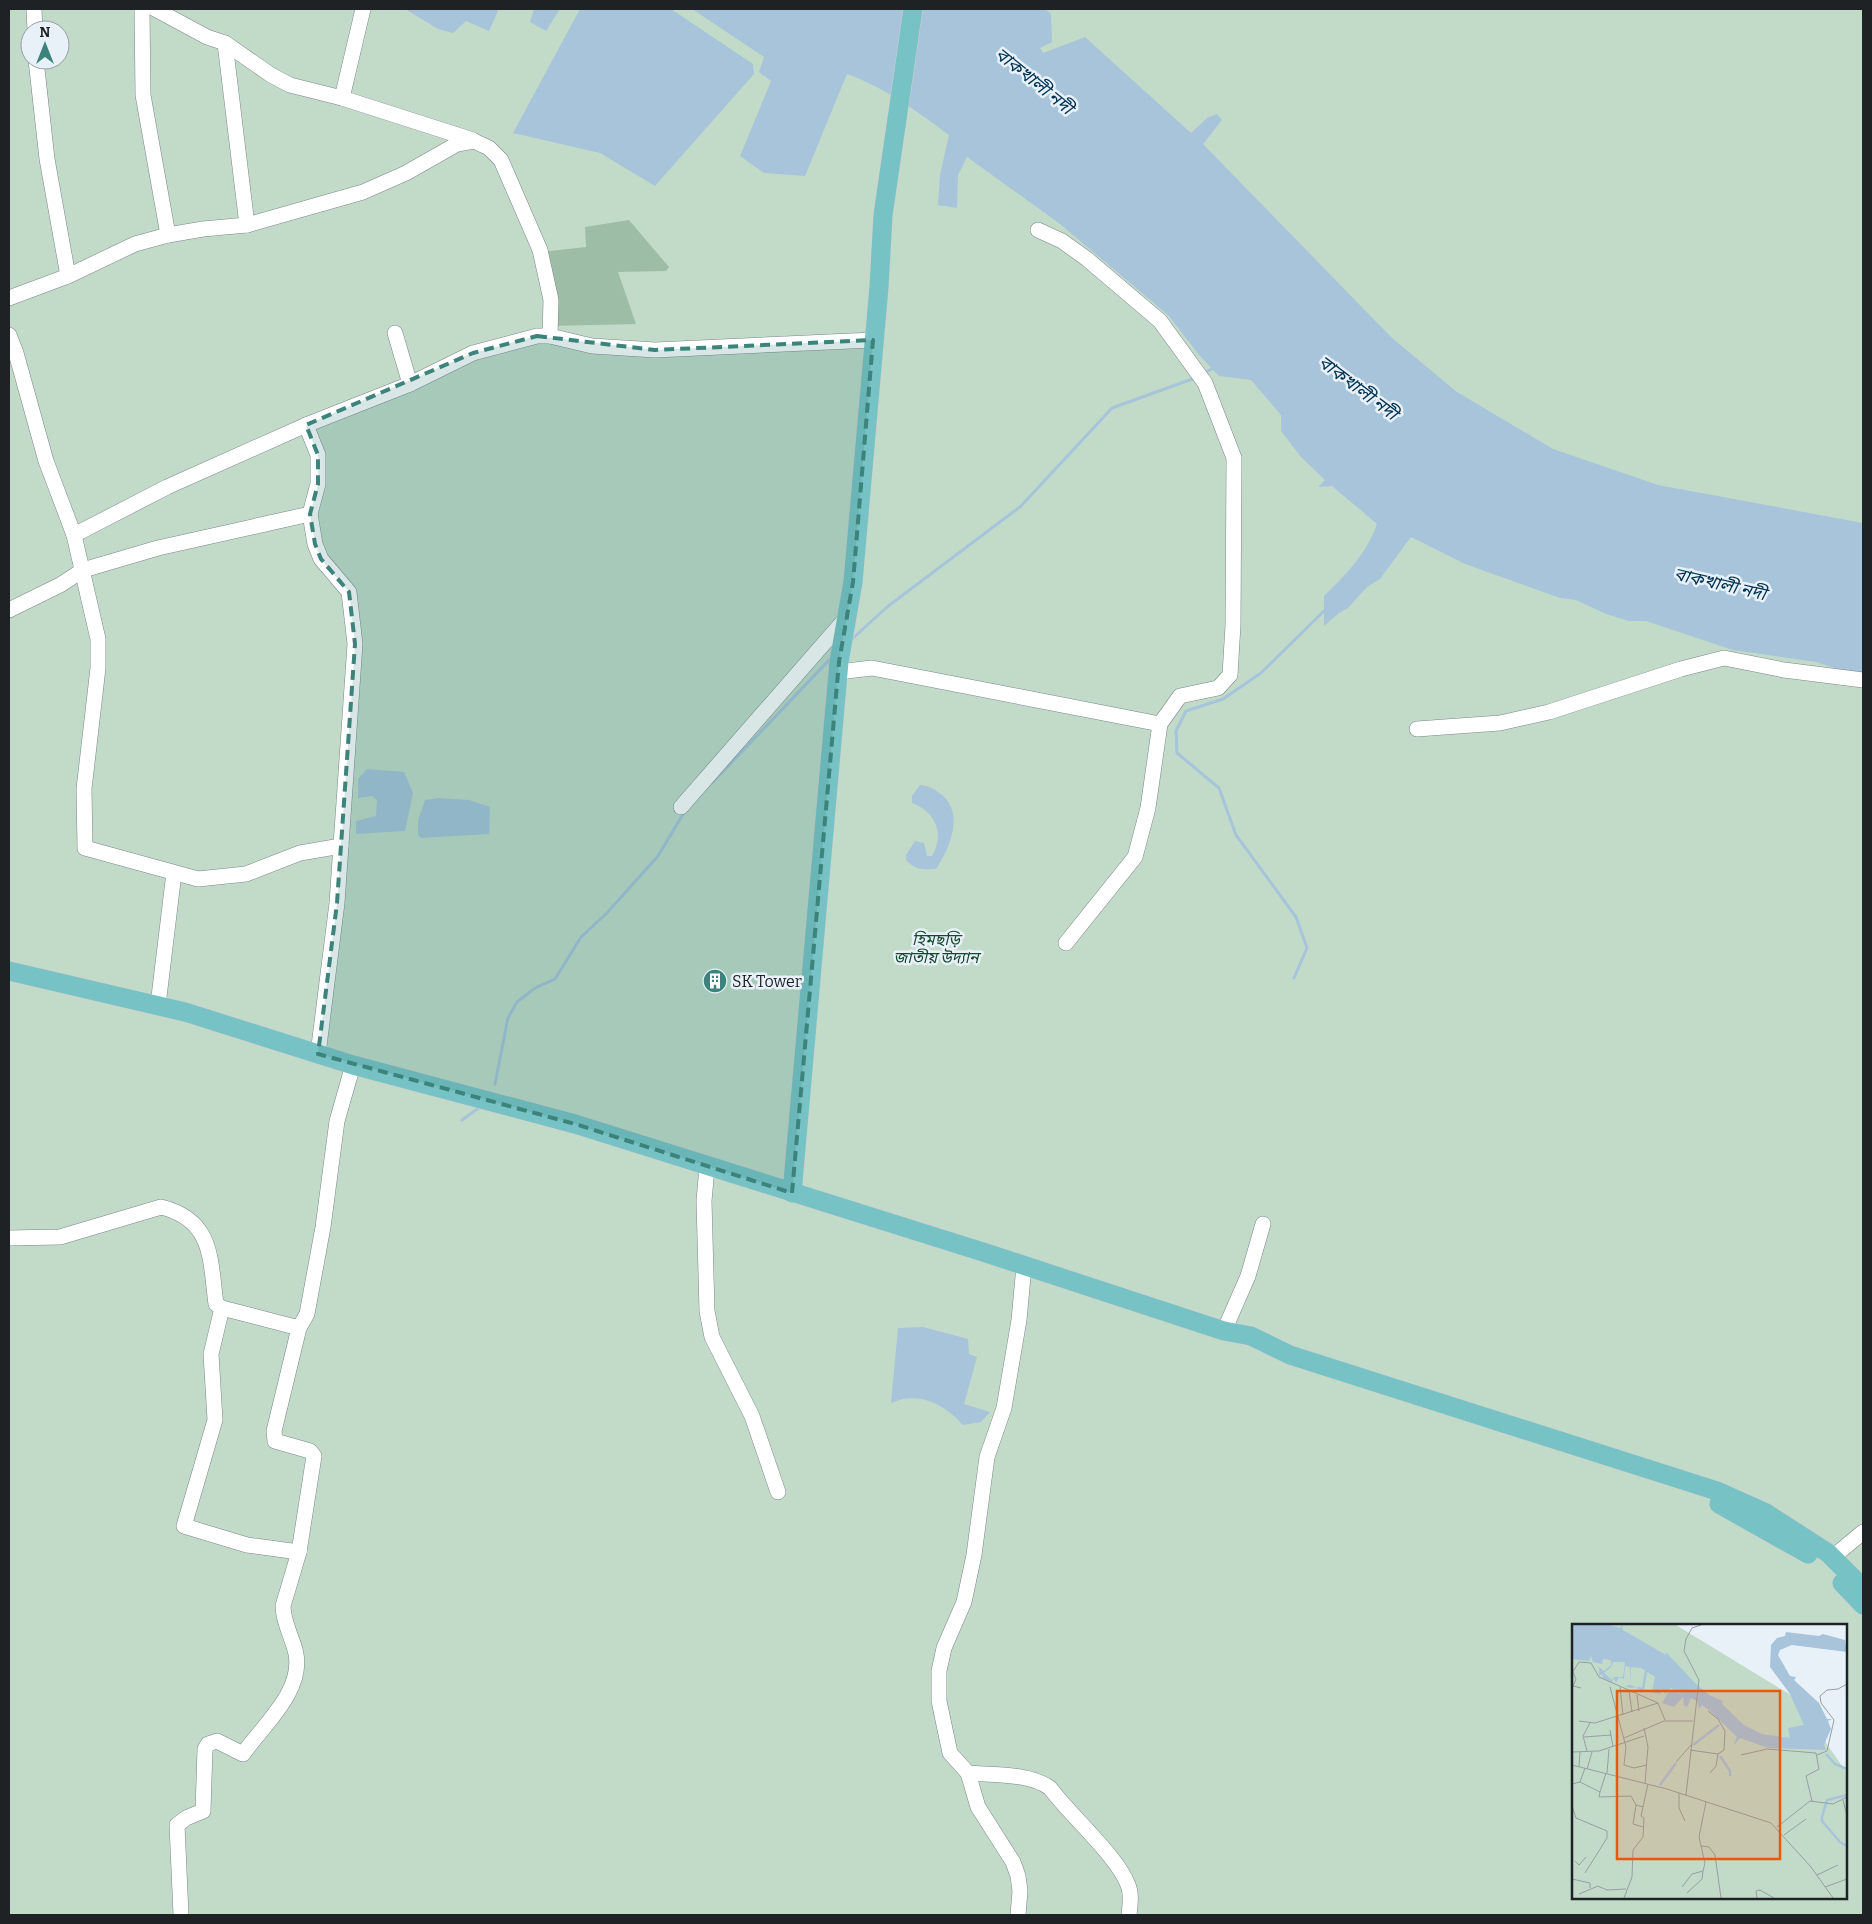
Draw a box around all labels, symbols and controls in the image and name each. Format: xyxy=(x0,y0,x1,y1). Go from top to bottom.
north arrow xyxy=(20,20,70,70)
text: N xyxy=(40,24,51,41)
water label: বাকখালী নদী xyxy=(991,43,1080,121)
water label: বাকখালী নদী xyxy=(1314,351,1405,427)
water label: বাকখালী নদী xyxy=(1672,563,1771,606)
park label: হিমছড়ি জাতীয় উদ্যান xyxy=(893,930,982,967)
building icon: SK Tower xyxy=(702,968,728,994)
place label: SK Tower xyxy=(732,972,802,991)
inset map xyxy=(1572,1624,1847,1899)

